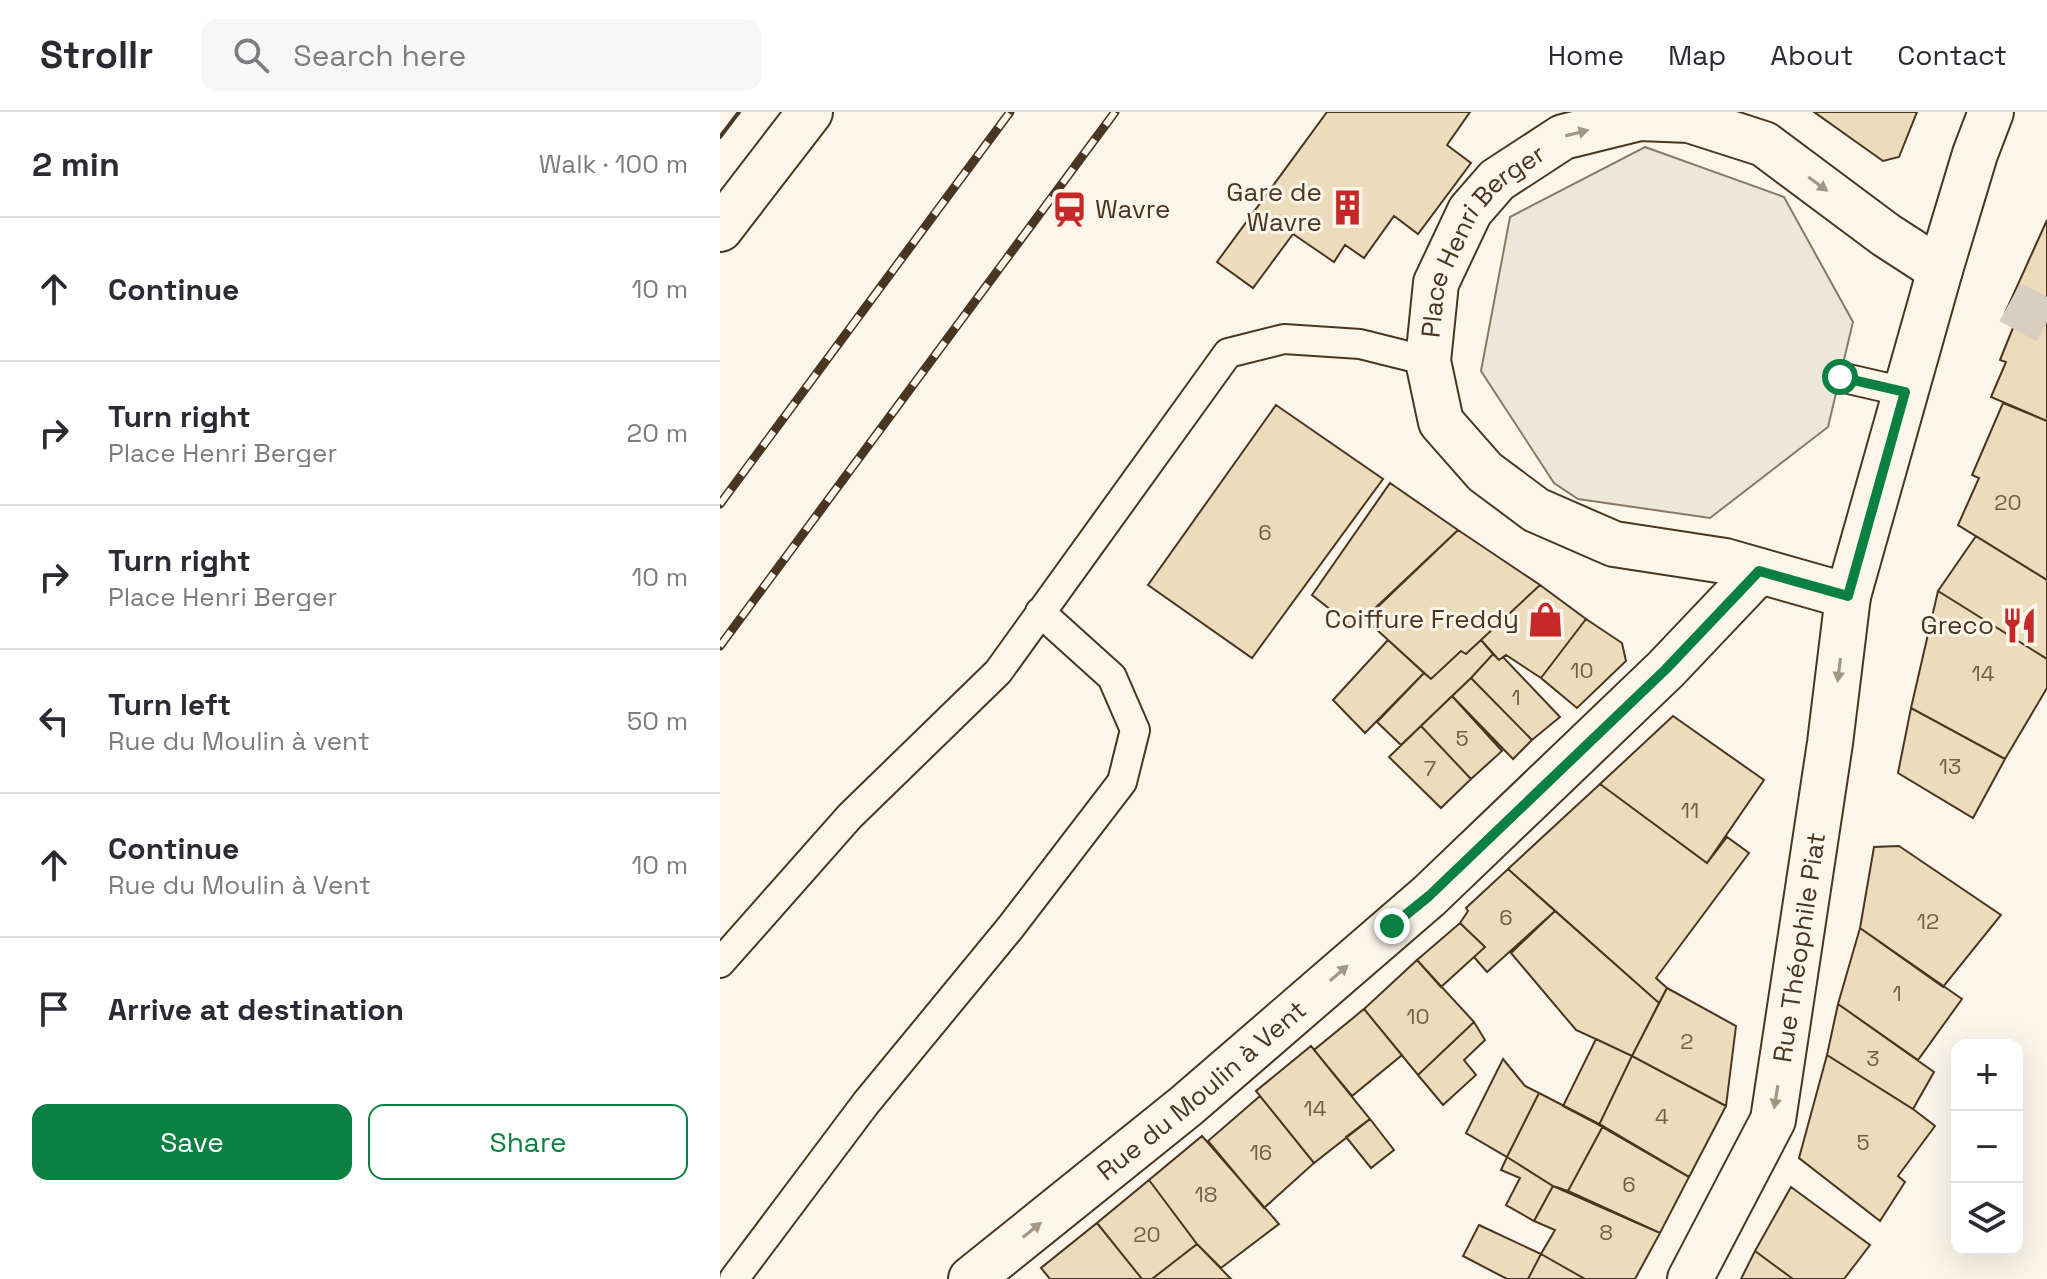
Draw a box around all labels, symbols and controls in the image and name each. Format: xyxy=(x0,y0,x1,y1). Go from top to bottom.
search box xyxy=(201,19,761,91)
text: Strollr xyxy=(40,31,153,79)
icon: search xyxy=(229,33,273,77)
text: Search here xyxy=(293,36,466,75)
text: Home xyxy=(1548,37,1624,73)
text: Map xyxy=(1668,37,1726,73)
text: About xyxy=(1770,37,1853,73)
text: Contact xyxy=(1897,37,2007,73)
one-way arrow xyxy=(1564,127,1589,139)
street label: Place Henri Berger xyxy=(1413,136,1551,339)
text: 2 min xyxy=(32,143,120,186)
text: Walk · 100 m xyxy=(539,147,688,181)
place label: Gare de Wavre xyxy=(1226,175,1322,239)
one-way arrow xyxy=(1808,176,1828,192)
building icon: Gare de Wavre xyxy=(1329,188,1367,226)
station icon: Wavre xyxy=(1050,190,1088,228)
place label: Wavre xyxy=(1095,192,1170,226)
icon: ahead xyxy=(32,267,76,311)
text: Continue xyxy=(108,270,239,309)
text: 10 m xyxy=(631,272,688,306)
route start xyxy=(1822,359,1858,395)
text: Turn right xyxy=(108,397,251,436)
icon: right xyxy=(32,411,76,455)
text: 20 m xyxy=(627,416,688,450)
text: Place Henri Berger xyxy=(108,436,337,470)
house number: 20 xyxy=(1994,488,2022,516)
house number: 6 xyxy=(1258,518,1272,546)
text: Turn right xyxy=(108,541,251,580)
icon: right xyxy=(32,555,76,599)
text: 10 m xyxy=(631,560,688,594)
text: Place Henri Berger xyxy=(108,580,337,614)
shop icon: Coiffure Freddy xyxy=(1526,600,1564,638)
place label: Coiffure Freddy xyxy=(1325,602,1519,636)
restaurant icon: Greco xyxy=(2001,606,2039,644)
place label: Greco xyxy=(1920,608,1994,642)
house number: 10 xyxy=(1570,656,1594,684)
one-way arrow xyxy=(1833,658,1846,683)
house number: 14 xyxy=(1972,659,1995,687)
house number: 1 xyxy=(1511,683,1521,711)
text: Turn left xyxy=(108,685,231,724)
icon: left xyxy=(32,699,76,743)
text: 50 m xyxy=(627,704,688,738)
text: Rue du Moulin à vent xyxy=(108,724,370,758)
house number: 5 xyxy=(1455,724,1469,752)
house number: 13 xyxy=(1939,752,1961,780)
house number: 7 xyxy=(1424,754,1436,782)
house number: 11 xyxy=(1681,796,1699,824)
text: Continue xyxy=(108,829,239,868)
street label: Rue Théophile Piat xyxy=(1765,830,1833,1065)
icon: ahead xyxy=(32,843,76,887)
text: 10 m xyxy=(631,848,688,882)
text: Rue du Moulin à Vent xyxy=(108,868,371,902)
house number: 6 xyxy=(1499,903,1513,931)
house number: 12 xyxy=(1917,907,1939,935)
route end xyxy=(1374,908,1410,944)
one-way arrow xyxy=(1328,965,1348,982)
house number: 1 xyxy=(1892,979,1902,1007)
icon: arrive xyxy=(32,987,76,1031)
text: Arrive at destination xyxy=(108,990,404,1029)
street label: Rue du Moulin à Vent xyxy=(1090,993,1313,1188)
house number: 10 xyxy=(1406,1002,1430,1030)
house number: 2 xyxy=(1680,1027,1694,1055)
map controls xyxy=(1951,1039,2023,1255)
button: + xyxy=(1951,1039,2023,1111)
house number: 3 xyxy=(1866,1044,1880,1072)
one-way arrow xyxy=(1770,1085,1782,1110)
house number: 14 xyxy=(1304,1094,1327,1122)
house number: 4 xyxy=(1655,1102,1669,1130)
button: Save xyxy=(32,1104,352,1180)
button: Share xyxy=(368,1104,688,1180)
button: − xyxy=(1951,1111,2023,1183)
house number: 5 xyxy=(1856,1128,1870,1156)
house number: 16 xyxy=(1250,1138,1272,1166)
house number: 6 xyxy=(1622,1170,1636,1198)
house number: 18 xyxy=(1195,1180,1217,1208)
button: layers xyxy=(1951,1183,2023,1255)
house number: 8 xyxy=(1599,1218,1613,1246)
house number: 20 xyxy=(1133,1220,1161,1248)
one-way arrow xyxy=(1022,1222,1042,1239)

